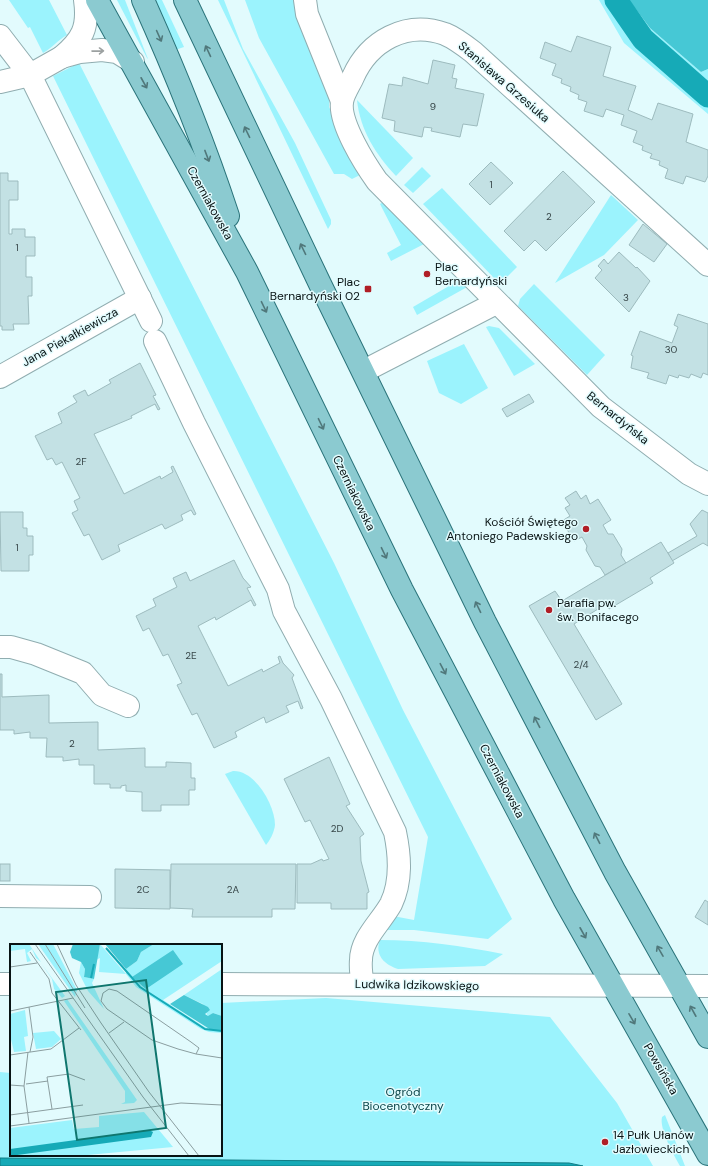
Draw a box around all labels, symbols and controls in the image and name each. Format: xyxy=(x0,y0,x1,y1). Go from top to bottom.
one-way arrow xyxy=(156,29,163,41)
street label: Stanisława Grzesiuka xyxy=(455,38,553,126)
one-way arrow xyxy=(204,45,211,57)
one-way arrow xyxy=(91,47,104,55)
one-way arrow xyxy=(141,77,148,89)
house number: 9 xyxy=(430,100,436,113)
one-way arrow xyxy=(243,126,250,138)
one-way arrow xyxy=(204,150,212,162)
street label: Czerniakowska xyxy=(183,163,237,243)
house number: 1 xyxy=(489,178,493,191)
house number: 2 xyxy=(546,210,552,223)
house number: 1 xyxy=(15,241,19,254)
one-way arrow xyxy=(299,243,306,255)
place label: Plac Bernardyński xyxy=(435,259,507,289)
marker: Plac Bernardyński xyxy=(422,269,432,279)
place label: Plac Bernardyński 02 xyxy=(270,274,360,304)
marker: Plac Bernardyński 02 xyxy=(363,284,373,294)
house number: 3 xyxy=(623,291,629,304)
one-way arrow xyxy=(261,300,268,312)
street label: Jana Piekałkiewicza xyxy=(19,304,121,370)
house number: 30 xyxy=(665,343,678,356)
street label: Bernardyńska xyxy=(584,388,652,448)
one-way arrow xyxy=(318,417,325,429)
street label: Czerniakowska xyxy=(329,453,379,533)
house number: 2F xyxy=(75,455,87,468)
place label: Kościół Świętego Antoniego Padewskiego xyxy=(446,514,578,544)
marker: Kościół Świętego Antoniego Padewskiego xyxy=(581,524,591,534)
house number: 1 xyxy=(15,541,19,554)
one-way arrow xyxy=(381,547,388,559)
place label: Parafia pw. św. Bonifacego xyxy=(557,595,639,625)
one-way arrow xyxy=(474,601,481,613)
marker: Parafia pw. św. Bonifacego xyxy=(544,605,554,615)
house number: 2E xyxy=(185,649,197,662)
house number: 2/4 xyxy=(573,658,589,671)
one-way arrow xyxy=(440,663,447,675)
one-way arrow xyxy=(533,716,540,728)
house number: 2 xyxy=(69,737,75,750)
street label: Czerniakowska xyxy=(476,741,528,821)
house number: 2D xyxy=(331,822,343,835)
one-way arrow xyxy=(593,832,600,844)
house number: 2C xyxy=(137,883,149,896)
house number: 2A xyxy=(227,883,240,896)
one-way arrow xyxy=(579,927,587,939)
inset map xyxy=(10,944,222,1156)
one-way arrow xyxy=(655,946,663,958)
street label: Ludwika Idzikowskiego xyxy=(355,976,479,994)
one-way arrow xyxy=(689,1006,697,1018)
one-way arrow xyxy=(628,1013,636,1025)
street label: Powsińska xyxy=(640,1040,682,1098)
park label: Ogród Biocenotyczny xyxy=(362,1084,444,1114)
place label: 14 Pułk Ułanów Jazłowieckich xyxy=(613,1127,694,1157)
marker: 14 Pułk Ułanów Jazłowieckich xyxy=(600,1137,610,1147)

